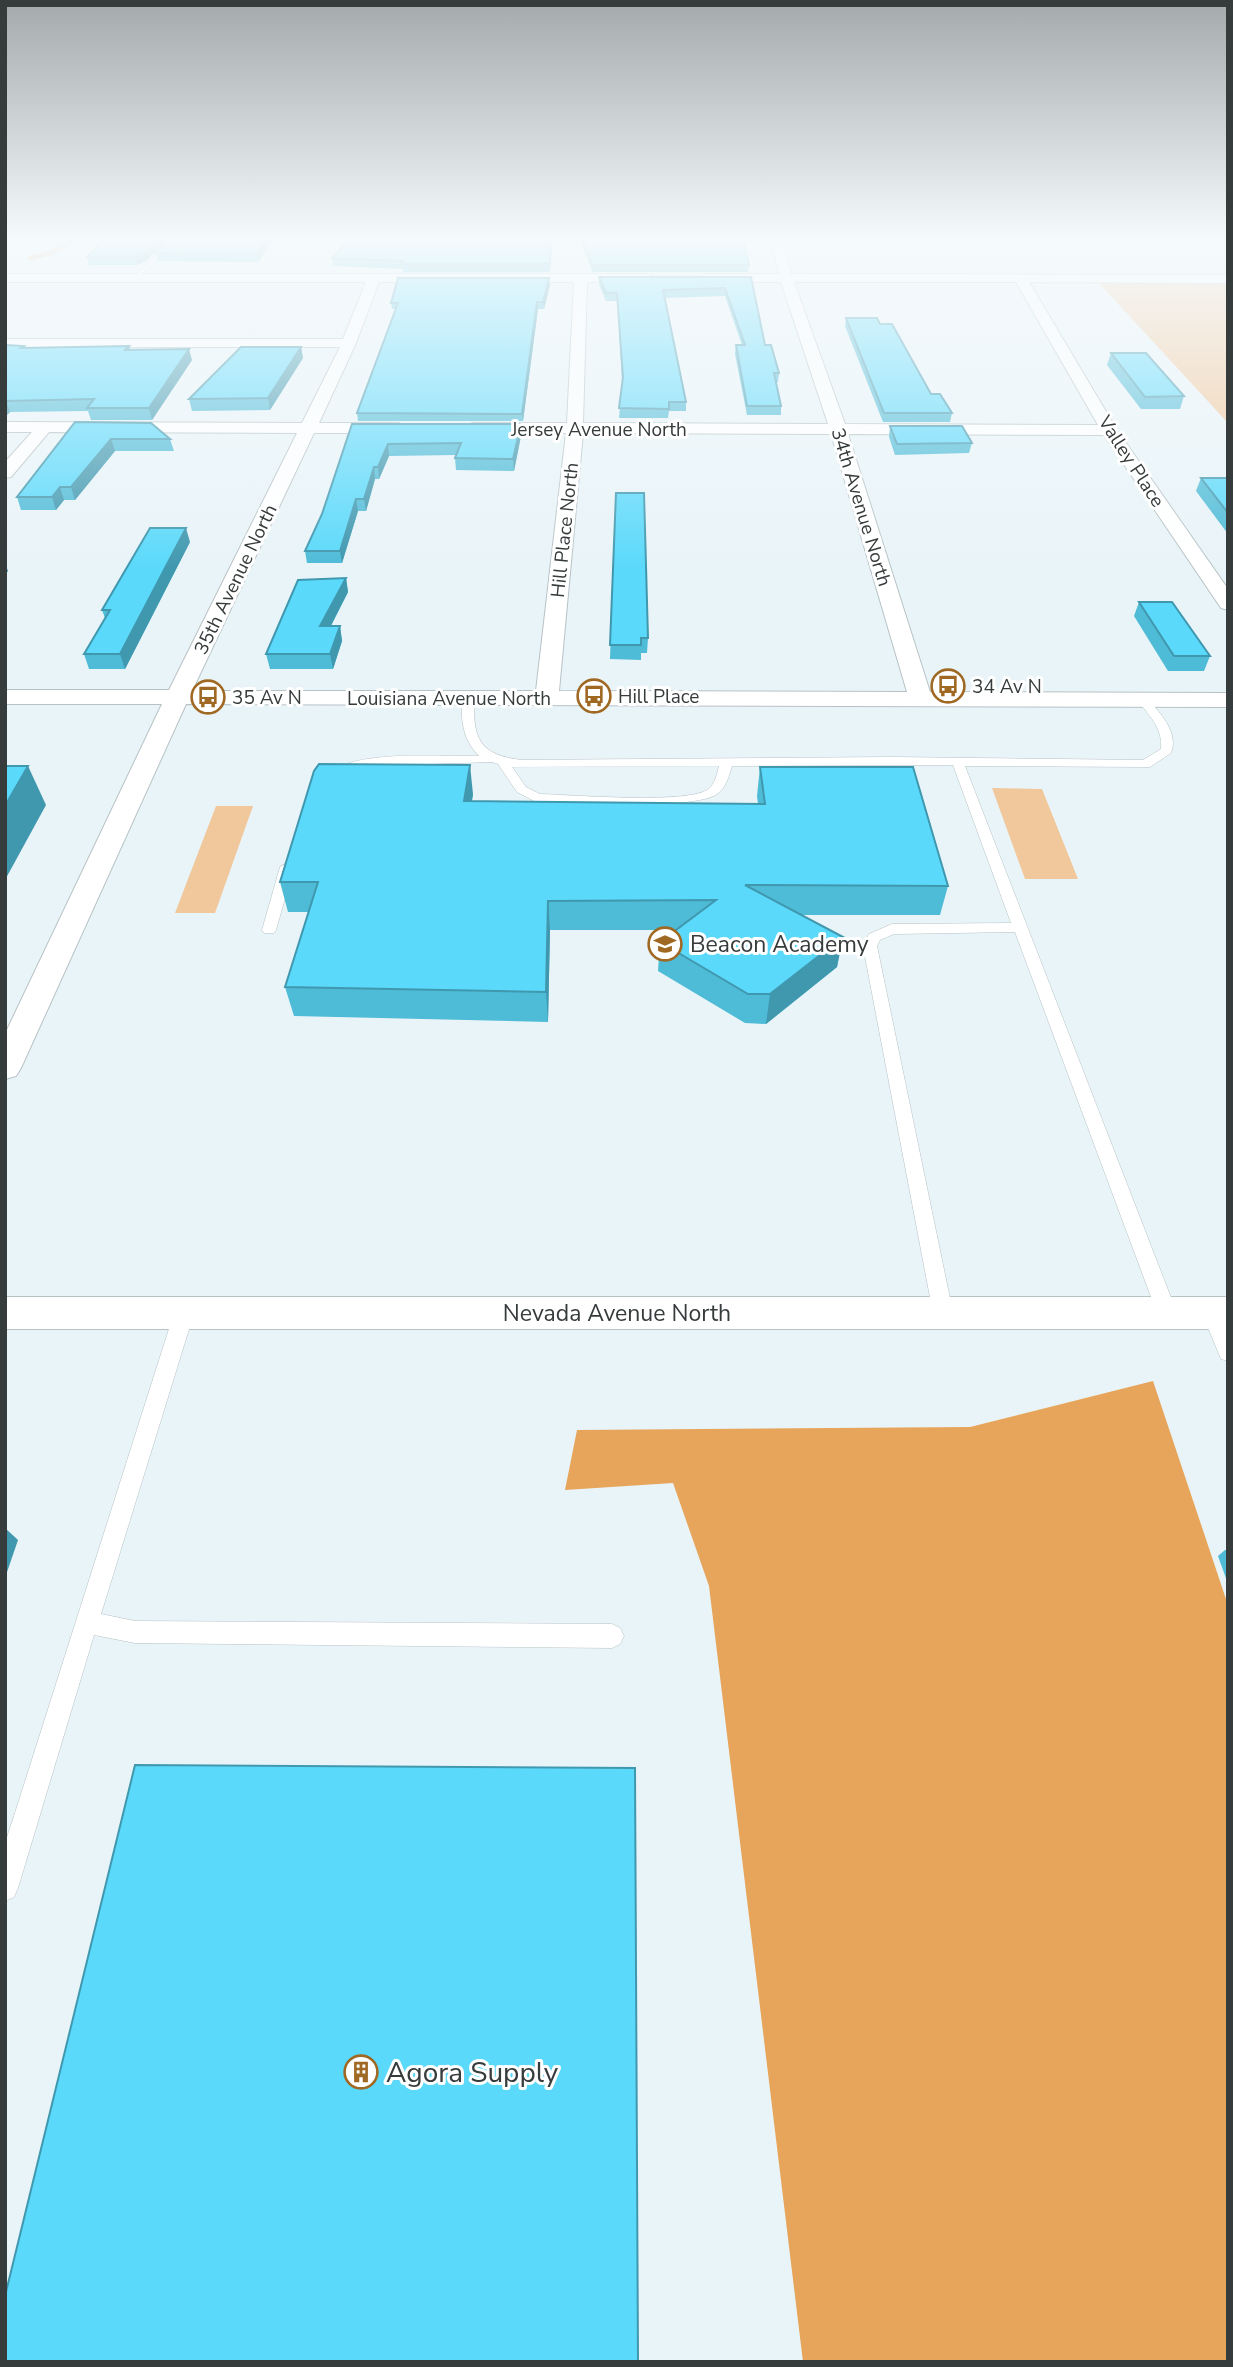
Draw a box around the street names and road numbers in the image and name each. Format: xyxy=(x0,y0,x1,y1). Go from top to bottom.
street label: Valley Place xyxy=(1091,410,1170,512)
street label: Jersey Avenue North xyxy=(510,417,687,443)
street label: 34th Avenue North xyxy=(825,425,897,590)
street label: Hill Place North xyxy=(545,461,585,599)
street label: 35th Avenue North xyxy=(188,500,284,659)
street label: Louisiana Avenue North xyxy=(347,686,551,712)
street label: Nevada Avenue North xyxy=(503,1298,731,1329)

